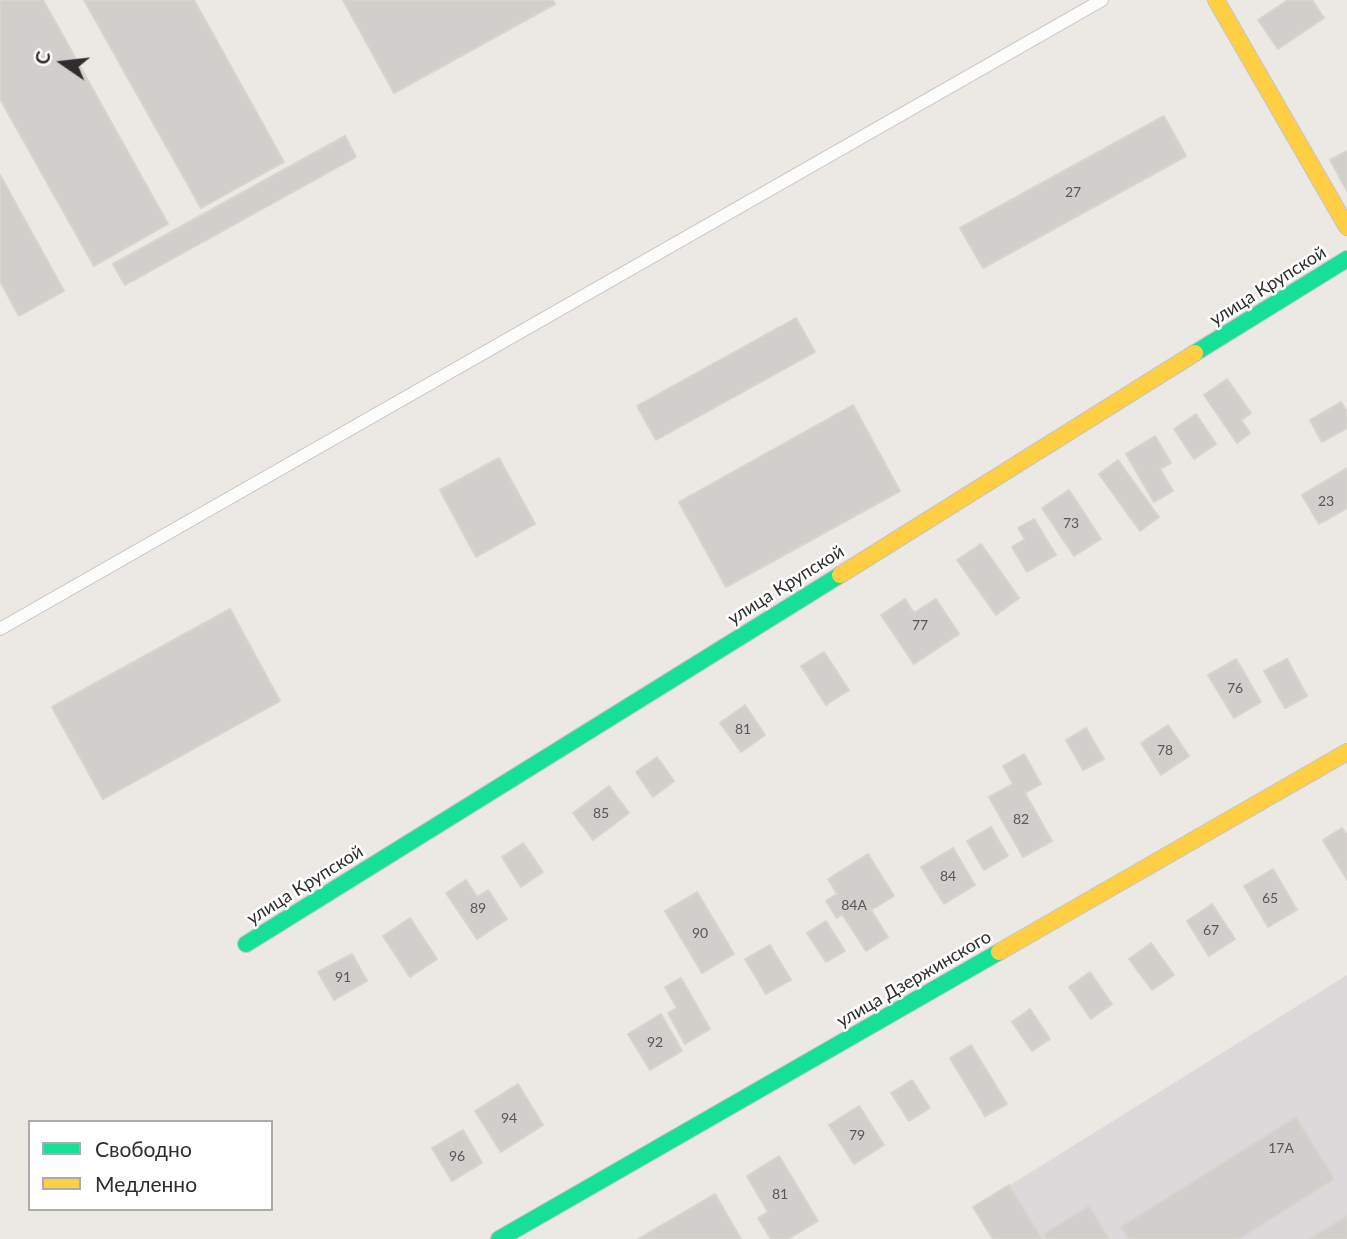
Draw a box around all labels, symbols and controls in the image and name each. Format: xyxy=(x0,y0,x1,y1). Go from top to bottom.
north arrow xyxy=(28,28,98,98)
text: С xyxy=(29,49,55,67)
house number: 27 xyxy=(1065,184,1081,200)
street label: улица Крупской xyxy=(1206,242,1330,330)
house number: 23 xyxy=(1318,493,1334,509)
house number: 73 xyxy=(1063,515,1079,531)
street label: улица Крупской xyxy=(724,541,848,629)
house number: 77 xyxy=(912,617,928,633)
house number: 76 xyxy=(1227,680,1243,696)
house number: 81 xyxy=(735,721,751,737)
house number: 78 xyxy=(1157,742,1173,758)
house number: 85 xyxy=(593,805,609,821)
house number: 82 xyxy=(1013,811,1029,827)
street label: улица Крупской xyxy=(243,841,367,929)
house number: 84 xyxy=(940,868,956,884)
house number: 65 xyxy=(1262,890,1278,906)
house number: 84А xyxy=(841,897,867,913)
house number: 89 xyxy=(470,900,486,916)
house number: 67 xyxy=(1203,922,1219,938)
house number: 90 xyxy=(692,925,708,941)
street label: улица Дзержинского xyxy=(833,926,995,1032)
house number: 91 xyxy=(335,969,351,985)
house number: 92 xyxy=(647,1034,663,1050)
house number: 94 xyxy=(501,1110,517,1126)
legend xyxy=(28,1120,273,1211)
house number: 79 xyxy=(849,1127,865,1143)
text: Свободно xyxy=(95,1136,192,1161)
house number: 17А xyxy=(1268,1140,1294,1156)
house number: 96 xyxy=(449,1148,465,1164)
text: Медленно xyxy=(95,1171,197,1196)
house number: 81 xyxy=(772,1186,788,1202)

